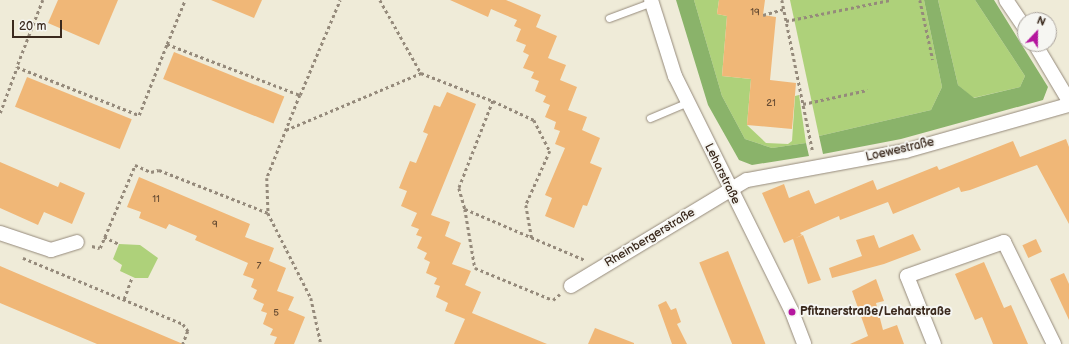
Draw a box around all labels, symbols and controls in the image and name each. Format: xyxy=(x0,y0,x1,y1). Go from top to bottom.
house number: 19 xyxy=(750,7,760,19)
scale bar xyxy=(14,12,64,38)
north arrow xyxy=(1017,12,1057,52)
text: N xyxy=(1035,14,1048,29)
text: 20 m xyxy=(19,19,46,34)
house number: 21 xyxy=(766,98,776,110)
street label: Loewestraße xyxy=(864,135,936,165)
street label: Leharstraße xyxy=(701,141,743,207)
house number: 11 xyxy=(152,194,160,206)
street label: Rheinbergerstraße xyxy=(602,205,698,271)
house number: 9 xyxy=(212,219,218,231)
house number: 7 xyxy=(257,261,261,273)
place label: Pfitznerstraße/Leharstraße xyxy=(800,305,951,319)
marker: Pfitznerstraße/Leharstraße xyxy=(787,307,797,317)
house number: 5 xyxy=(273,308,279,320)

